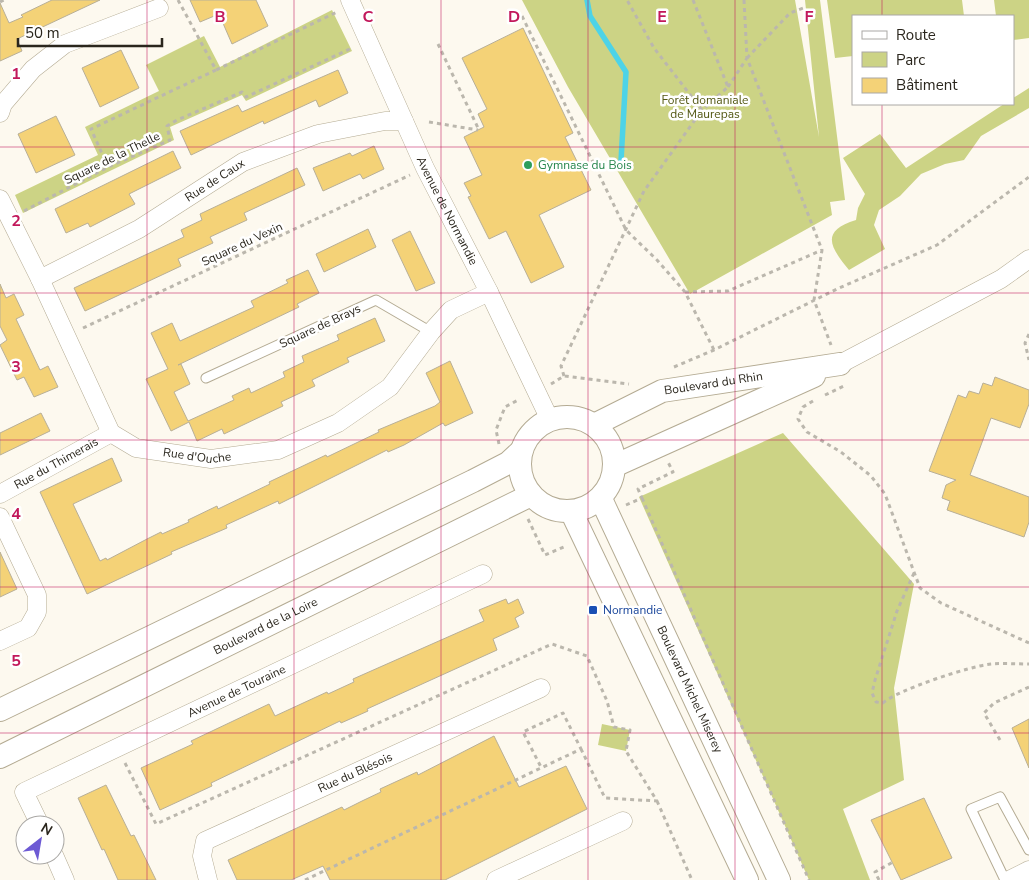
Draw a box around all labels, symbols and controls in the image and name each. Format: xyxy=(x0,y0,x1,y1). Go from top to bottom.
text: B xyxy=(214,6,226,28)
text: C xyxy=(363,6,374,28)
text: D xyxy=(508,6,520,28)
text: E xyxy=(657,6,667,28)
text: F xyxy=(805,6,814,28)
scale bar xyxy=(18,15,161,47)
legend xyxy=(852,15,1014,105)
text: 50 m xyxy=(25,23,60,43)
text: Route xyxy=(896,25,936,45)
text: Parc xyxy=(896,50,925,70)
text: 1 xyxy=(11,63,21,85)
text: Bâtiment xyxy=(896,75,958,95)
park label: Forêt domaniale de Maurepas xyxy=(661,92,749,122)
street label: Square de la Thelle xyxy=(62,128,162,188)
street label: Avenue de Normandie xyxy=(413,154,482,268)
street label: Rue de Caux xyxy=(182,155,248,205)
place label: Gymnase du Bois xyxy=(538,157,632,173)
marker: Gymnase du Bois xyxy=(522,159,534,171)
text: 2 xyxy=(11,210,21,232)
street label: Square du Vexin xyxy=(199,218,285,270)
street label: Square de Brays xyxy=(277,300,364,352)
text: 3 xyxy=(11,356,21,378)
street label: Boulevard du Rhin xyxy=(663,368,764,399)
street label: Rue du Thimerais xyxy=(11,433,101,493)
street label: Rue d'Ouche xyxy=(162,444,232,467)
text: 4 xyxy=(11,503,21,525)
street label: Boulevard de la Loire xyxy=(211,594,320,658)
place label: Normandie xyxy=(603,602,662,618)
marker: Normandie xyxy=(587,604,599,616)
street label: Boulevard Michel Miserey xyxy=(653,623,727,756)
text: 5 xyxy=(11,650,21,672)
street label: Avenue de Touraine xyxy=(185,661,288,721)
street label: Rue du Blésois xyxy=(315,749,395,797)
north arrow xyxy=(15,815,65,865)
text: N xyxy=(37,818,56,840)

